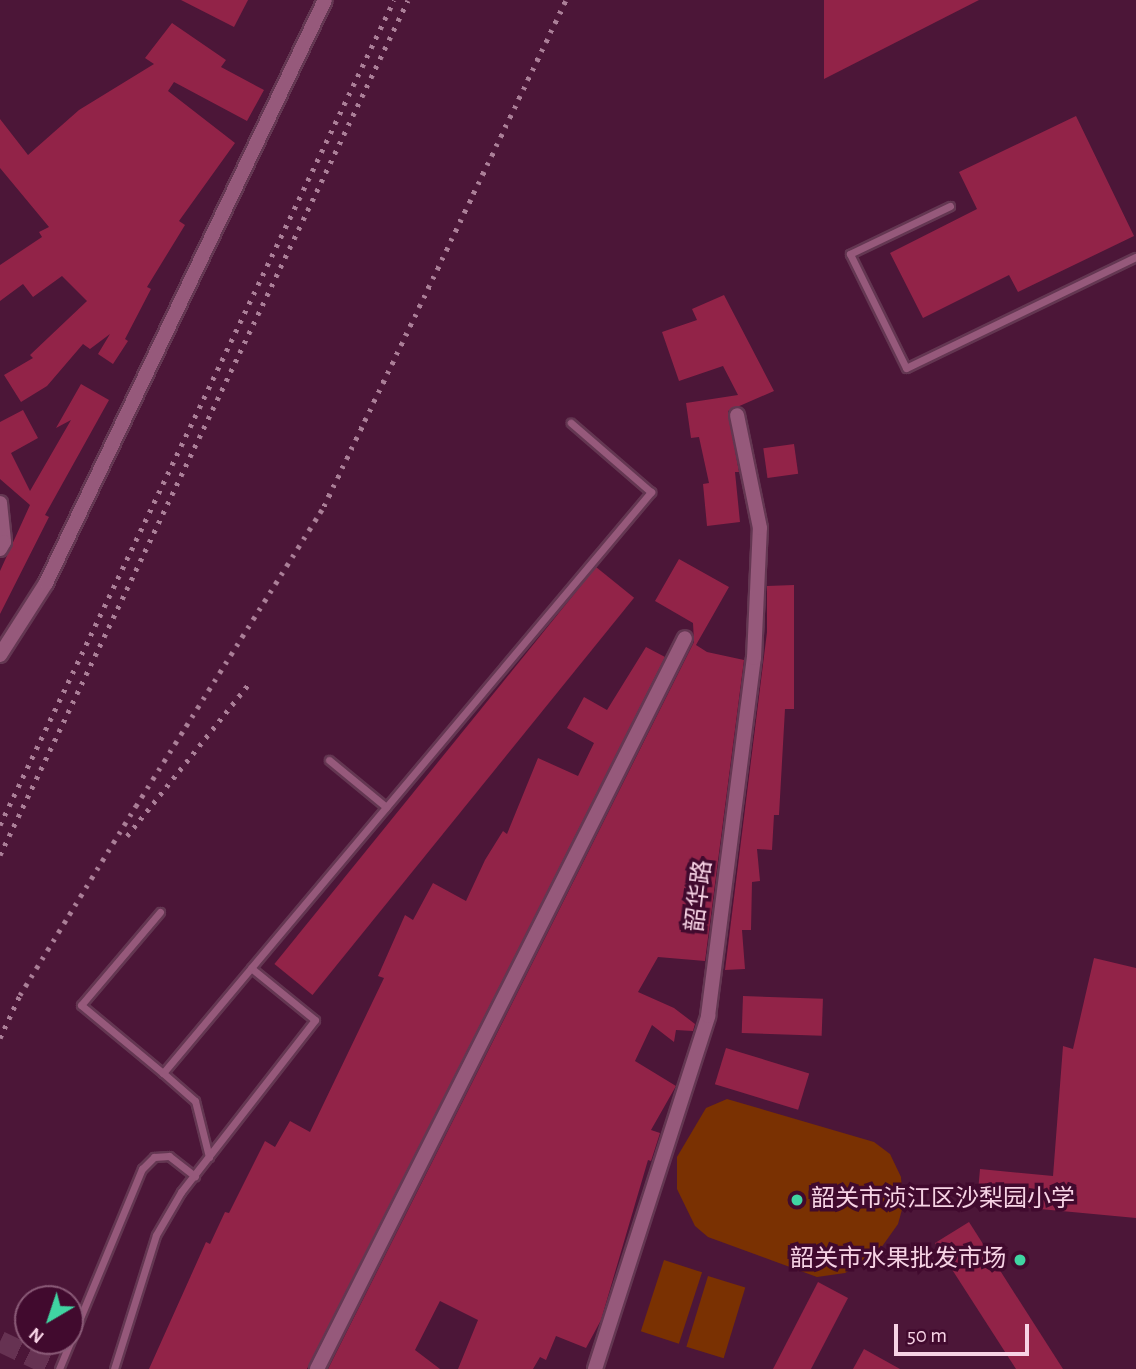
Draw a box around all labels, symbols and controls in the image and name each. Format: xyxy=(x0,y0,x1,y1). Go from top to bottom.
street label: 韶华路 xyxy=(681,859,719,933)
place label: 韶关市浈江区沙梨园小学 xyxy=(811,1186,1075,1214)
marker: 韶关市浈江区沙梨园小学 xyxy=(789,1192,805,1208)
place label: 韶关市水果批发市场 xyxy=(790,1246,1006,1274)
marker: 韶关市水果批发市场 xyxy=(1012,1252,1028,1268)
north arrow xyxy=(14,1285,84,1355)
scale bar xyxy=(898,1310,1033,1354)
text: N xyxy=(26,1324,48,1347)
text: 50 m xyxy=(907,1325,947,1346)

